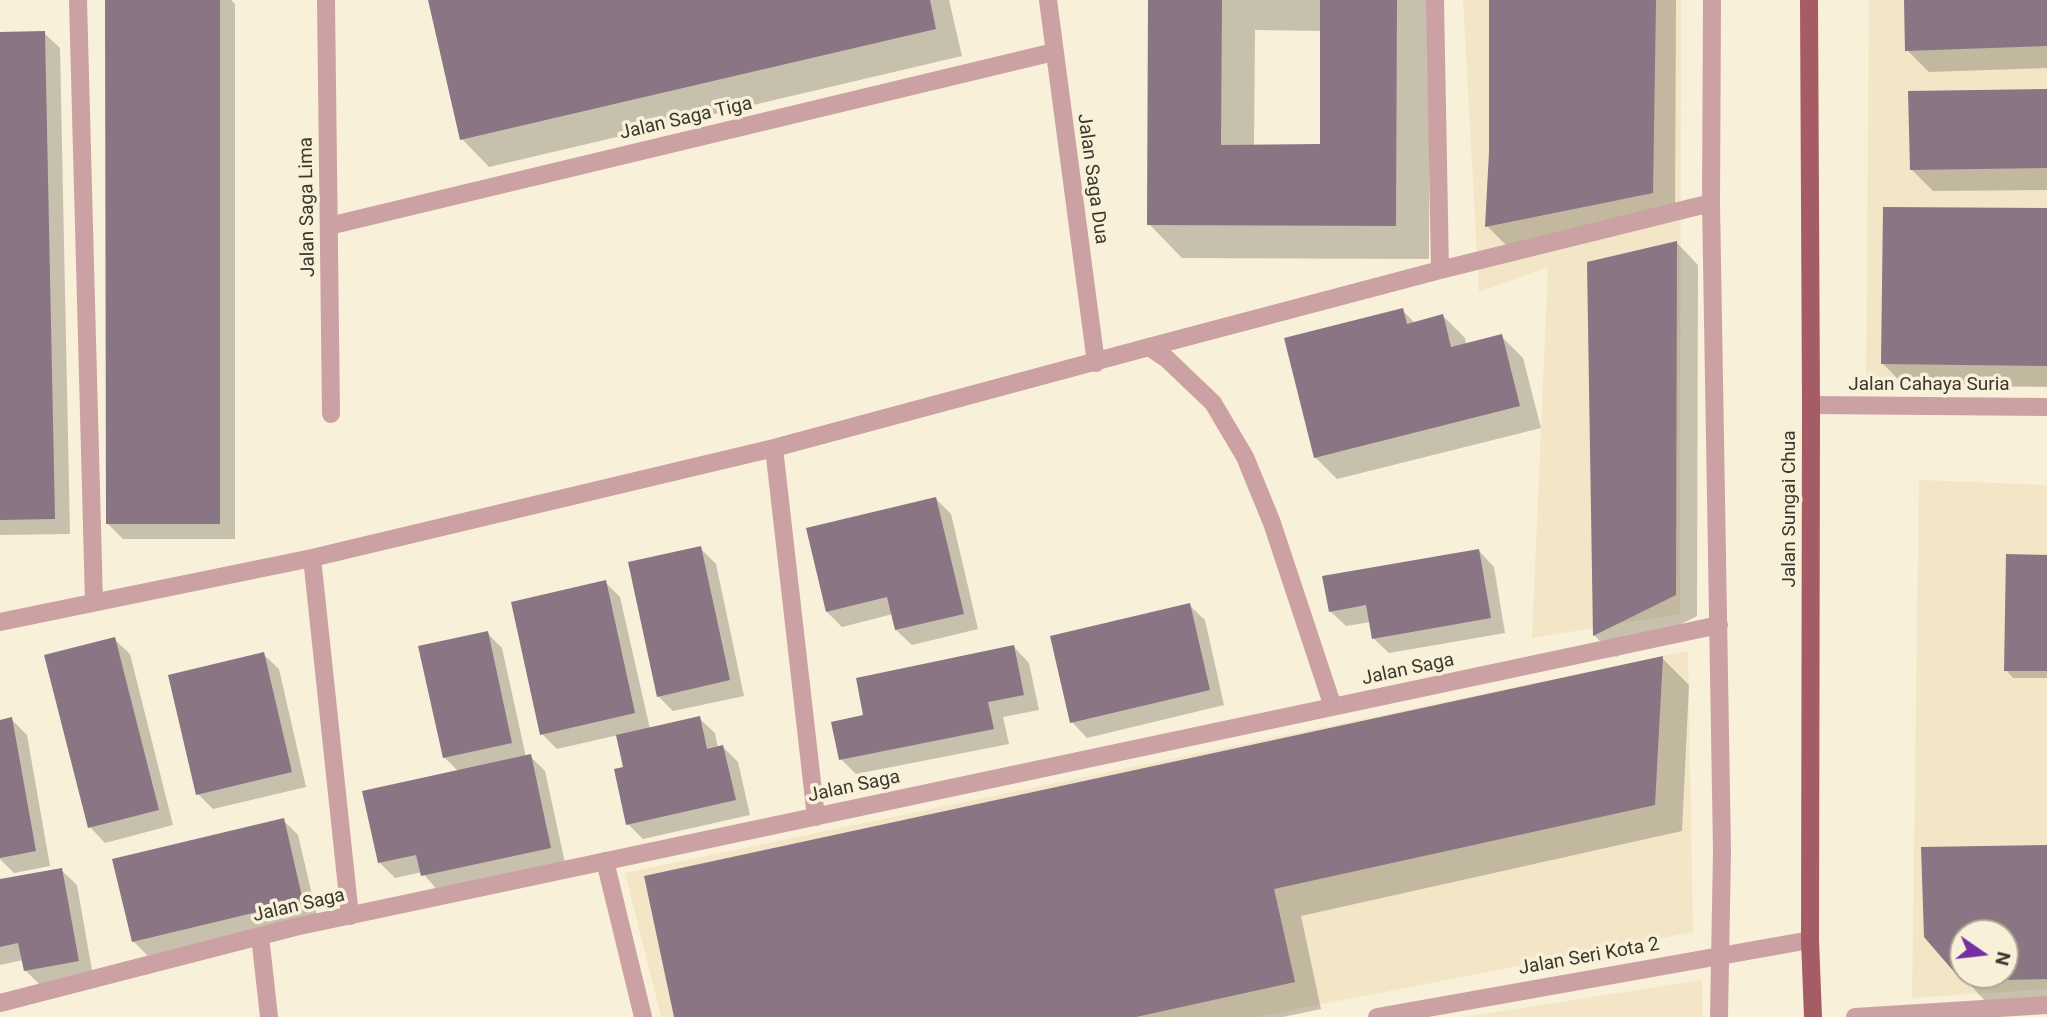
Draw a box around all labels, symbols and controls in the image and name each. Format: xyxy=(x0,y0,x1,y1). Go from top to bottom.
street label: Jalan Saga Tiga xyxy=(618,93,754,145)
street label: Jalan Saga Dua xyxy=(1072,112,1112,246)
street label: Jalan Saga Lima xyxy=(295,137,321,277)
street label: Jalan Cahaya Suria xyxy=(1848,374,2010,396)
street label: Jalan Sungai Chua xyxy=(1779,430,1801,588)
street label: Jalan Saga xyxy=(1360,649,1456,691)
street label: Jalan Saga xyxy=(806,766,902,808)
street label: Jalan Saga xyxy=(251,884,347,928)
north arrow xyxy=(1949,919,2019,989)
street label: Jalan Seri Kota 2 xyxy=(1517,933,1661,981)
text: N xyxy=(1990,949,2016,968)

